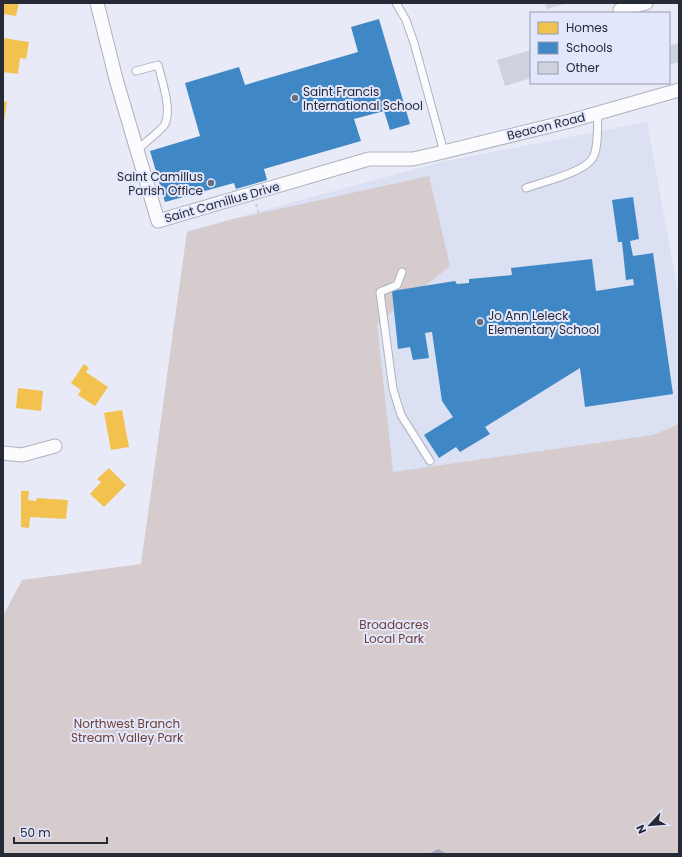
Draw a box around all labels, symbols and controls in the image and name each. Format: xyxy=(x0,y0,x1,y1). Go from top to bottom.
legend xyxy=(530,12,670,84)
text: Homes xyxy=(566,19,608,36)
text: Schools xyxy=(566,39,613,56)
text: Other xyxy=(566,59,600,76)
place label: Saint Francis International School xyxy=(303,83,423,114)
marker: Saint Francis International School xyxy=(290,93,300,103)
street label: Beacon Road xyxy=(505,108,587,144)
place label: Saint Camillus Parish Office xyxy=(117,168,203,199)
street label: Saint Camillus Drive xyxy=(162,177,282,227)
marker: Saint Camillus Parish Office xyxy=(206,178,216,188)
place label: Jo Ann Leleck Elementary School xyxy=(488,307,599,338)
marker: Jo Ann Leleck Elementary School xyxy=(475,317,485,327)
park label: Broadacres Local Park xyxy=(359,616,429,647)
park label: Northwest Branch Stream Valley Park xyxy=(71,715,184,746)
north arrow xyxy=(630,805,670,845)
scale bar xyxy=(14,819,107,845)
text: N xyxy=(632,822,650,837)
text: 50 m xyxy=(20,824,51,841)

